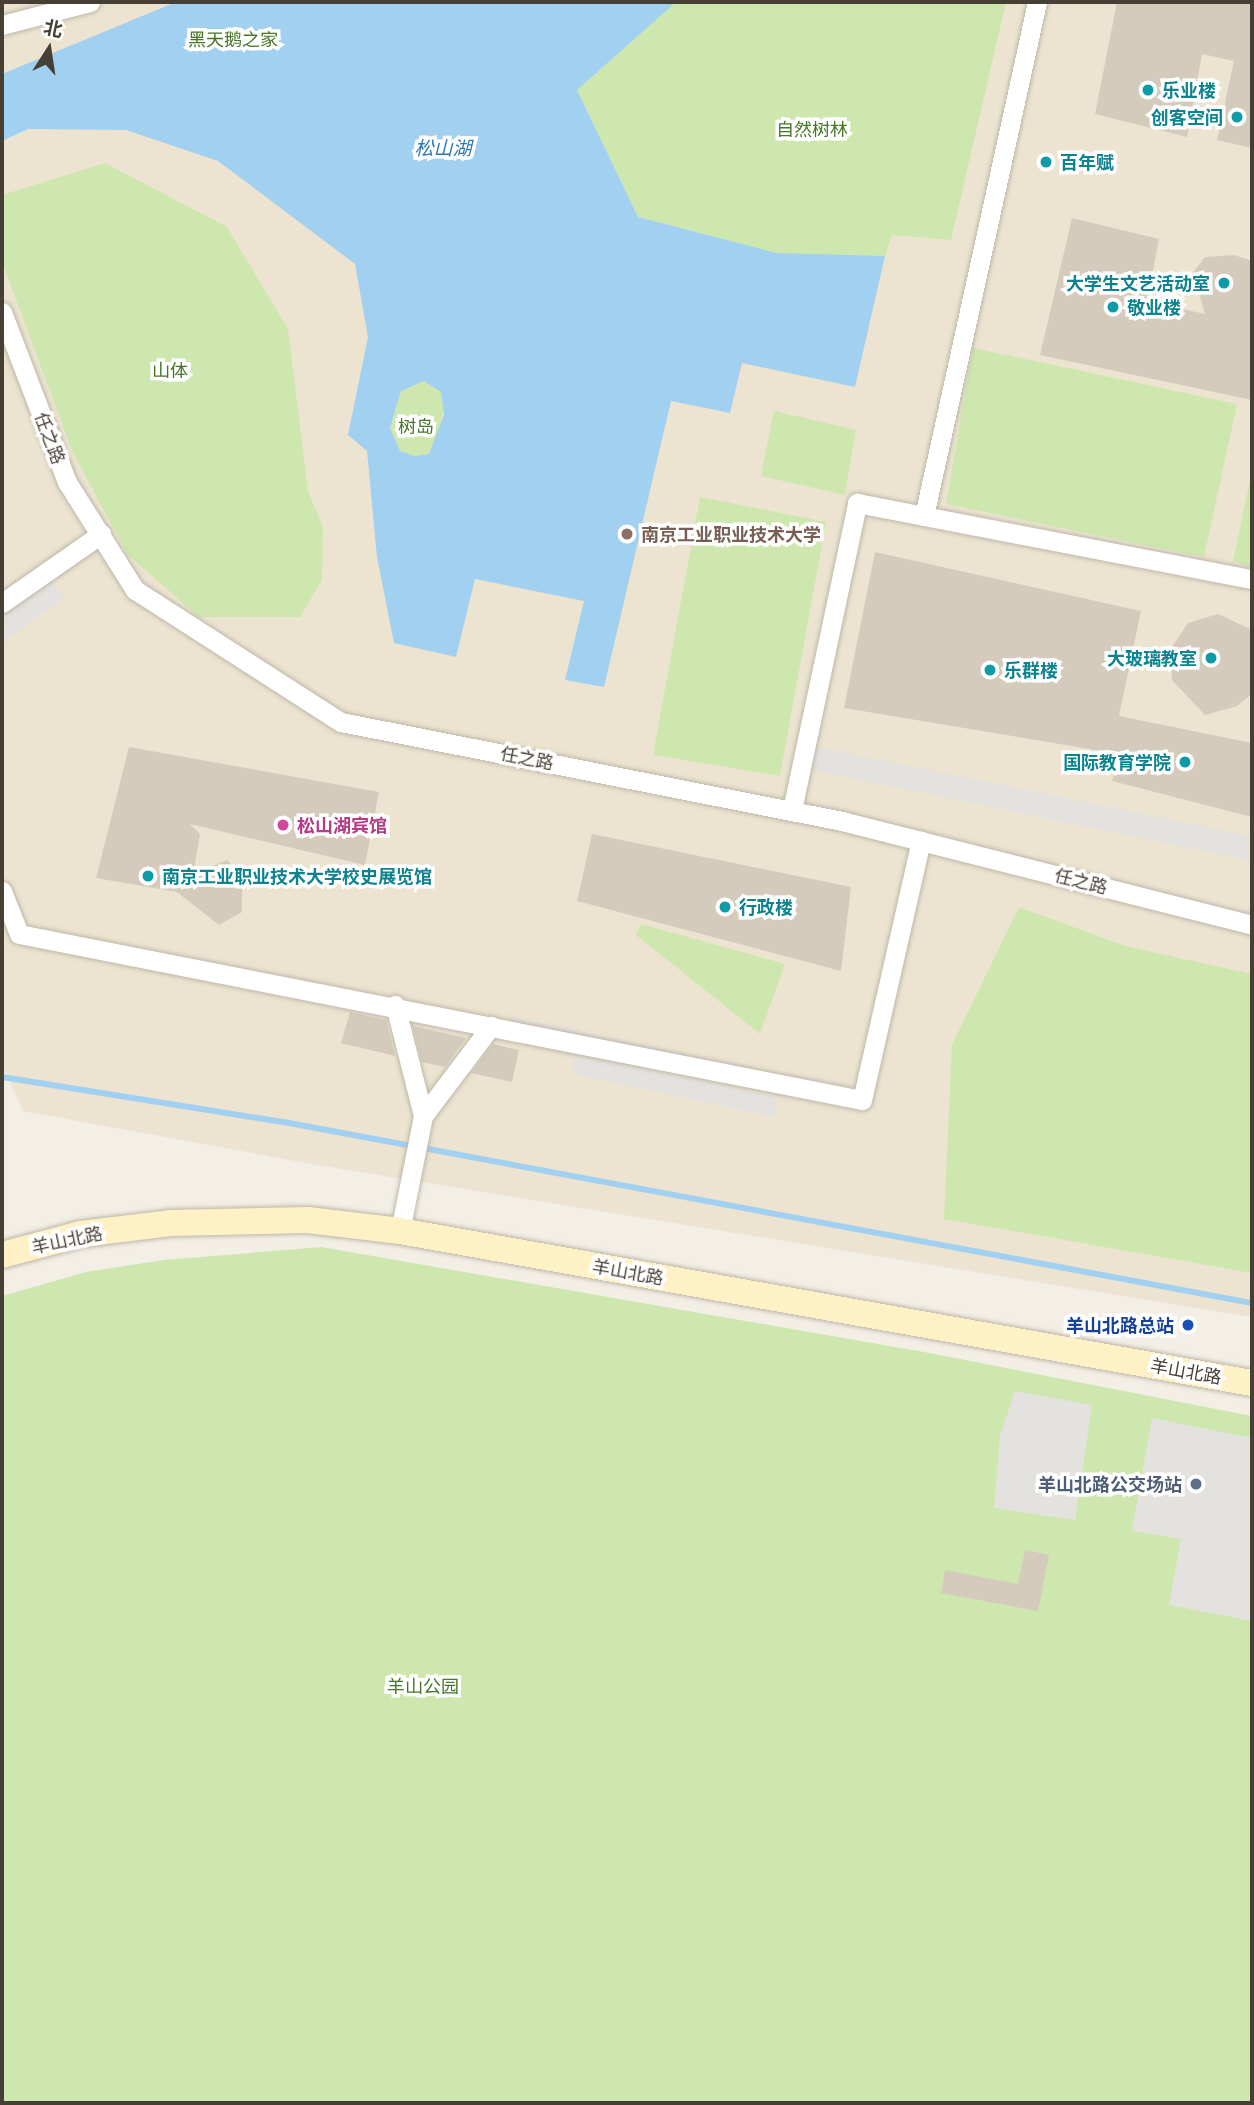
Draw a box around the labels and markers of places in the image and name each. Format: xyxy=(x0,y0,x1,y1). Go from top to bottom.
place label: 乐业楼 xyxy=(1162,79,1216,101)
marker: 乐业楼 xyxy=(1140,82,1156,98)
place label: 创客空间 xyxy=(1151,106,1223,128)
marker: 创客空间 xyxy=(1229,109,1245,125)
place label: 百年赋 xyxy=(1060,151,1114,173)
marker: 百年赋 xyxy=(1038,154,1054,170)
place label: 大学生文艺活动室 xyxy=(1066,272,1210,294)
marker: 大学生文艺活动室 xyxy=(1216,275,1232,291)
place label: 敬业楼 xyxy=(1127,296,1181,318)
marker: 敬业楼 xyxy=(1105,299,1121,315)
place label: 南京工业职业技术大学 xyxy=(641,523,821,545)
marker: 南京工业职业技术大学 xyxy=(619,526,635,542)
place label: 大玻璃教室 xyxy=(1107,647,1197,669)
marker: 大玻璃教室 xyxy=(1203,650,1219,666)
place label: 乐群楼 xyxy=(1004,659,1058,681)
marker: 乐群楼 xyxy=(982,662,998,678)
place label: 国际教育学院 xyxy=(1063,751,1171,773)
marker: 国际教育学院 xyxy=(1177,754,1193,770)
place label: 松山湖宾馆 xyxy=(297,814,387,836)
marker: 松山湖宾馆 xyxy=(275,817,291,833)
place label: 南京工业职业技术大学校史展览馆 xyxy=(162,865,432,887)
marker: 南京工业职业技术大学校史展览馆 xyxy=(140,868,156,884)
place label: 行政楼 xyxy=(739,896,793,918)
marker: 行政楼 xyxy=(717,899,733,915)
place label: 羊山北路总站 xyxy=(1066,1314,1174,1336)
marker: 羊山北路总站 xyxy=(1180,1317,1196,1333)
place label: 羊山北路公交场站 xyxy=(1038,1473,1182,1495)
marker: 羊山北路公交场站 xyxy=(1188,1476,1204,1492)

